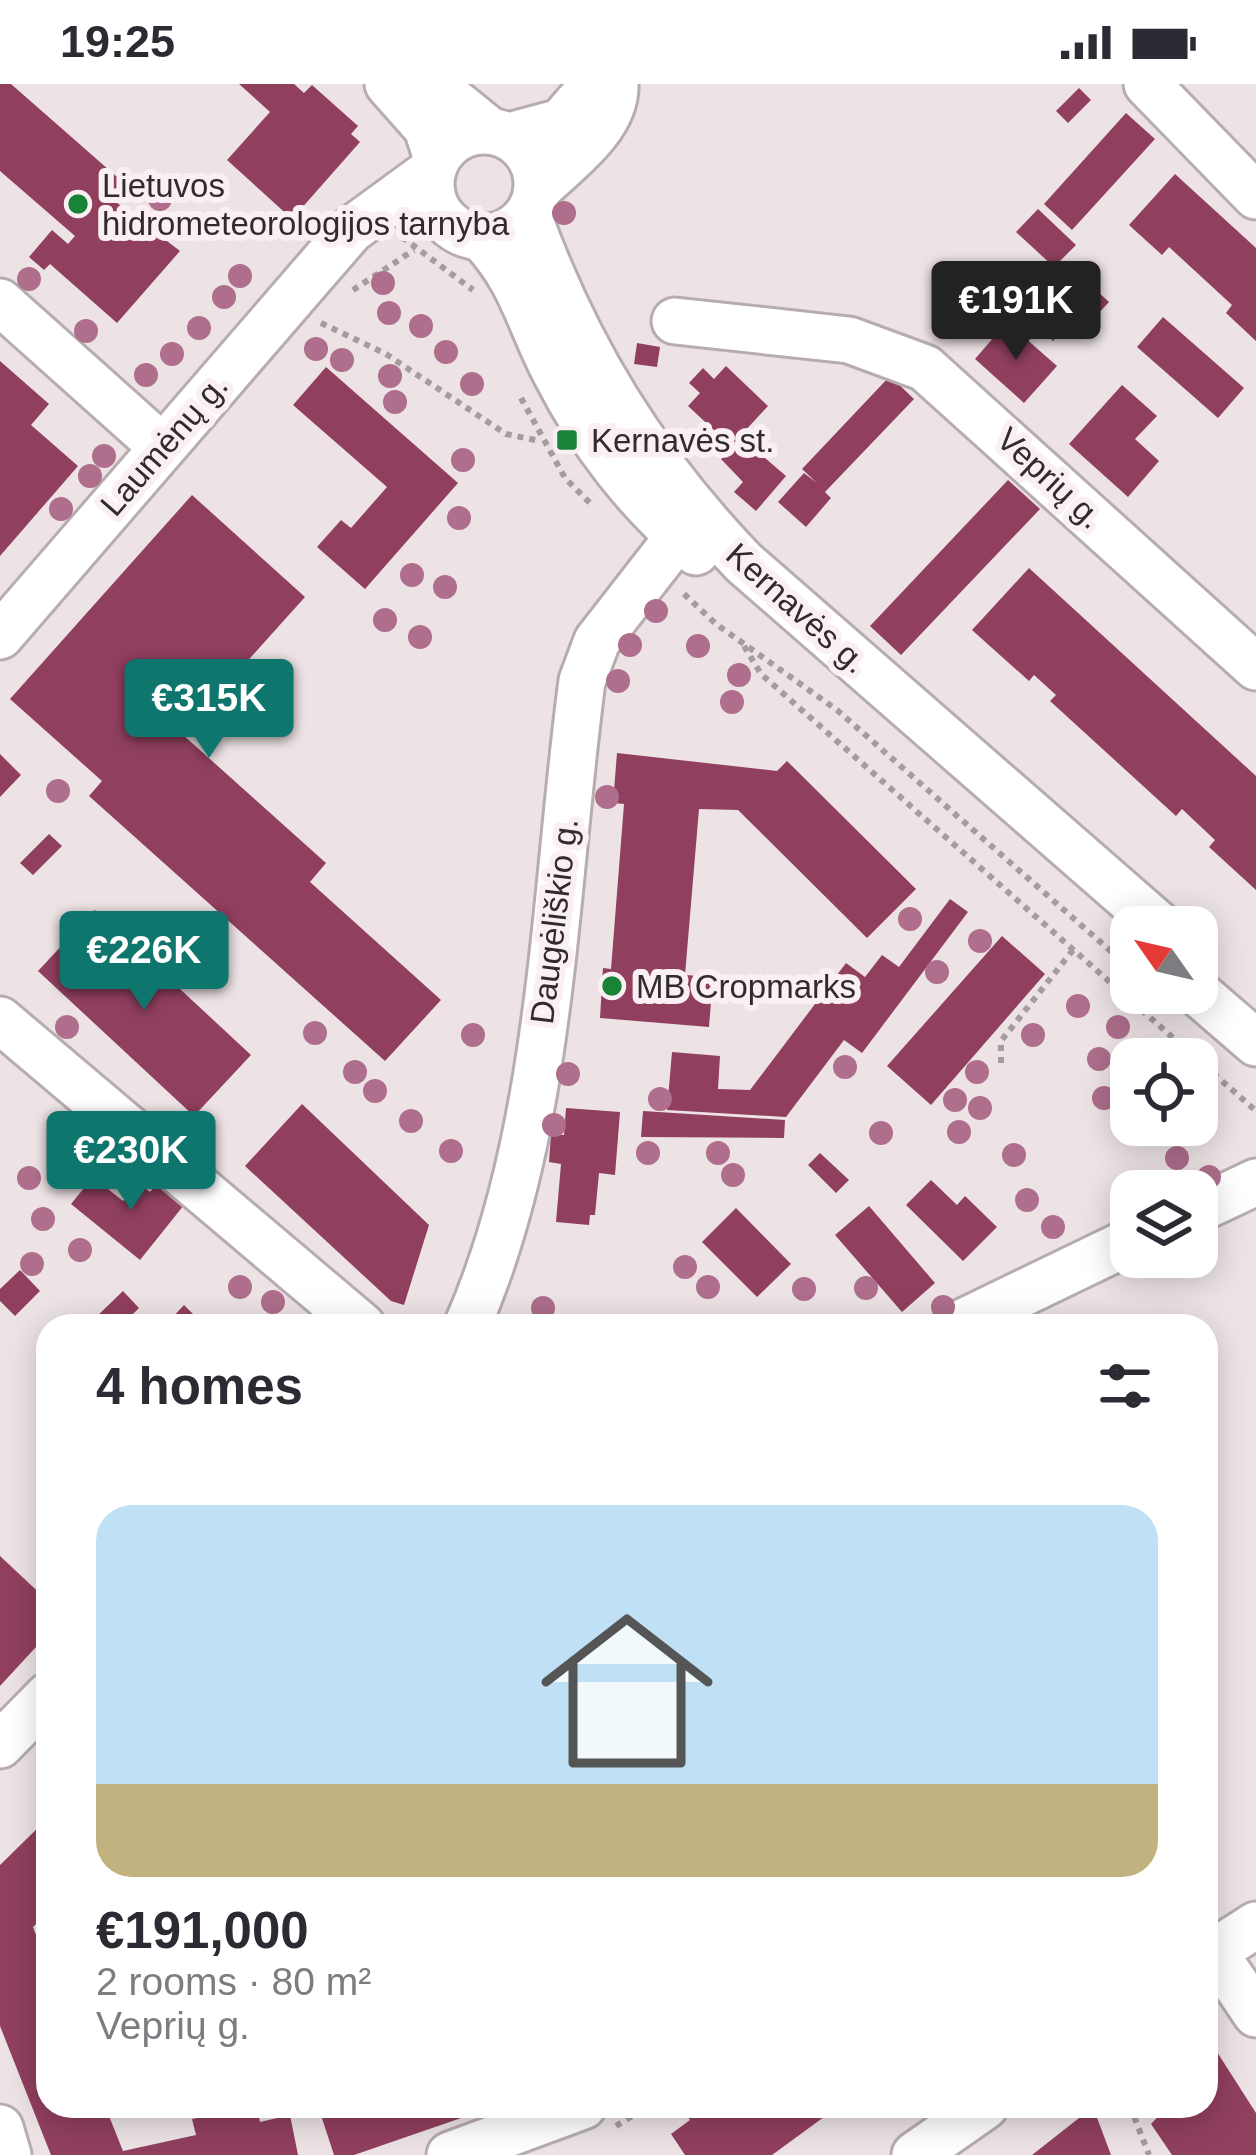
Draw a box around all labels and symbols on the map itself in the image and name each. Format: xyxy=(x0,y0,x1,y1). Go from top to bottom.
place label: Lietuvos hidrometeorologijos tarnyba xyxy=(102,167,510,242)
marker: Lietuvos hidrometeorologijos tarnyba xyxy=(65,191,91,217)
pin: €191K xyxy=(932,261,1100,363)
street label: Laumėnų g. xyxy=(93,367,235,523)
street label: Veprių g. xyxy=(990,420,1110,536)
place label: Kernavės st. xyxy=(591,422,774,459)
marker: Kernavės st. xyxy=(554,427,580,453)
street label: Kernavės g. xyxy=(719,535,875,681)
pin: €315K xyxy=(125,659,293,761)
street label: Daugėliškio g. xyxy=(523,816,585,1026)
north arrow xyxy=(1110,906,1218,1014)
pin: €226K xyxy=(60,911,228,1013)
place label: MB Cropmarks xyxy=(636,968,856,1005)
marker: MB Cropmarks xyxy=(599,973,625,999)
pin: €230K xyxy=(47,1111,215,1213)

